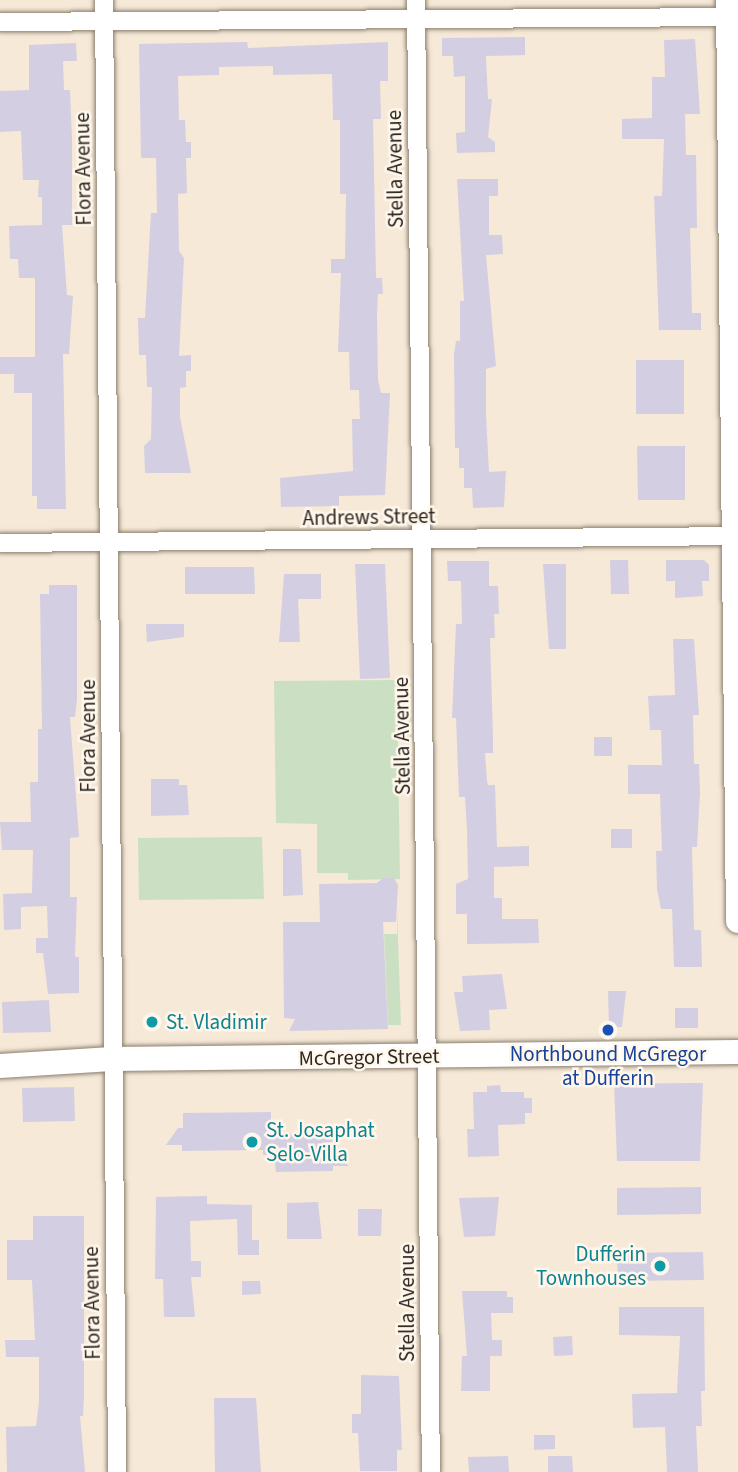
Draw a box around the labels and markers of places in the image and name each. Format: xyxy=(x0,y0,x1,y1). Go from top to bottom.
place label: St. Vladimir xyxy=(166,1009,267,1035)
marker: St. Vladimir xyxy=(144,1014,160,1030)
marker: Northbound McGregor at Dufferin xyxy=(600,1022,616,1038)
place label: Northbound McGregor at Dufferin xyxy=(510,1041,706,1091)
place label: St. Josaphat Selo-Villa xyxy=(266,1117,375,1167)
marker: St. Josaphat Selo-Villa xyxy=(244,1134,260,1150)
place label: Dufferin Townhouses xyxy=(536,1241,646,1291)
marker: Dufferin Townhouses xyxy=(652,1258,668,1274)

